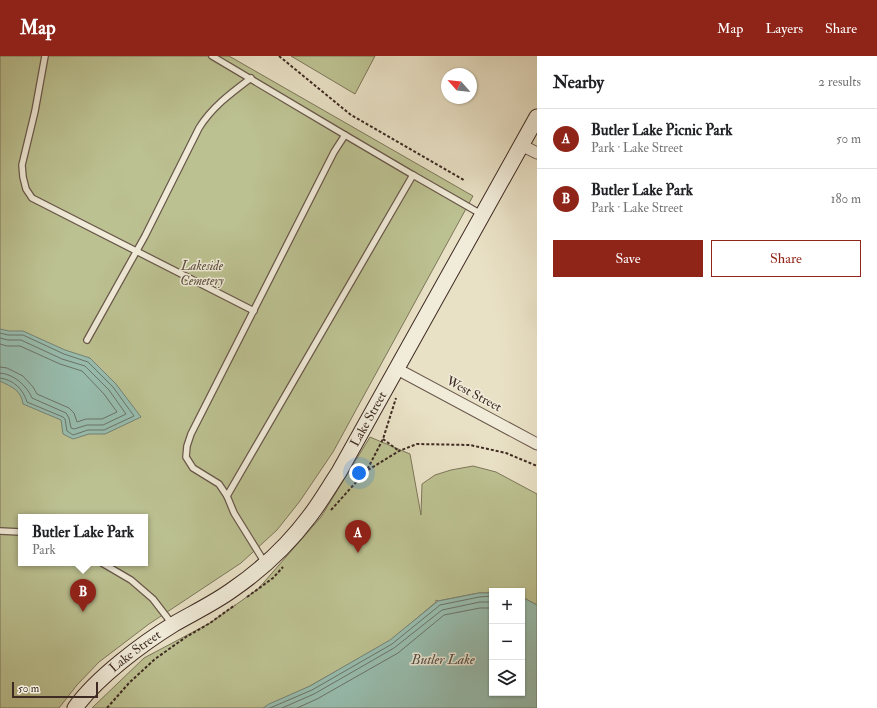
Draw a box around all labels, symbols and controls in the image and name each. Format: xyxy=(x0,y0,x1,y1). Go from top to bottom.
text: Map xyxy=(20,16,56,40)
text: Map xyxy=(717,20,743,37)
text: Layers xyxy=(765,20,803,37)
text: Share xyxy=(825,20,857,37)
north arrow xyxy=(441,68,477,104)
text: Nearby xyxy=(553,72,604,93)
text: 2 results xyxy=(818,74,861,90)
text: Butler Lake Picnic Park xyxy=(591,121,732,140)
text: A xyxy=(562,131,570,147)
text: 50 m xyxy=(836,131,861,147)
text: Park · Lake Street xyxy=(591,140,683,156)
text: Butler Lake Park xyxy=(591,181,693,200)
text: B xyxy=(562,191,570,207)
text: 180 m xyxy=(831,191,861,207)
text: Park · Lake Street xyxy=(591,200,683,216)
button: Save xyxy=(553,240,703,277)
button: Share xyxy=(711,240,861,277)
park label: Lakeside Cemetery xyxy=(180,258,224,289)
street label: West Street xyxy=(443,372,504,415)
street label: Lake Street xyxy=(347,389,390,449)
your location xyxy=(349,463,369,483)
popup xyxy=(18,514,148,566)
pin: A xyxy=(345,520,371,553)
text: Butler Lake Park xyxy=(32,523,134,542)
text: Park xyxy=(32,542,56,558)
pin: B xyxy=(70,579,96,612)
map controls xyxy=(489,588,525,696)
button: + xyxy=(489,588,525,624)
button: − xyxy=(489,624,525,660)
street label: Lake Street xyxy=(106,627,164,676)
water label: Butler Lake xyxy=(410,651,475,668)
button: layers xyxy=(489,660,525,696)
scale bar xyxy=(12,680,98,699)
text: 50 m xyxy=(18,682,39,695)

